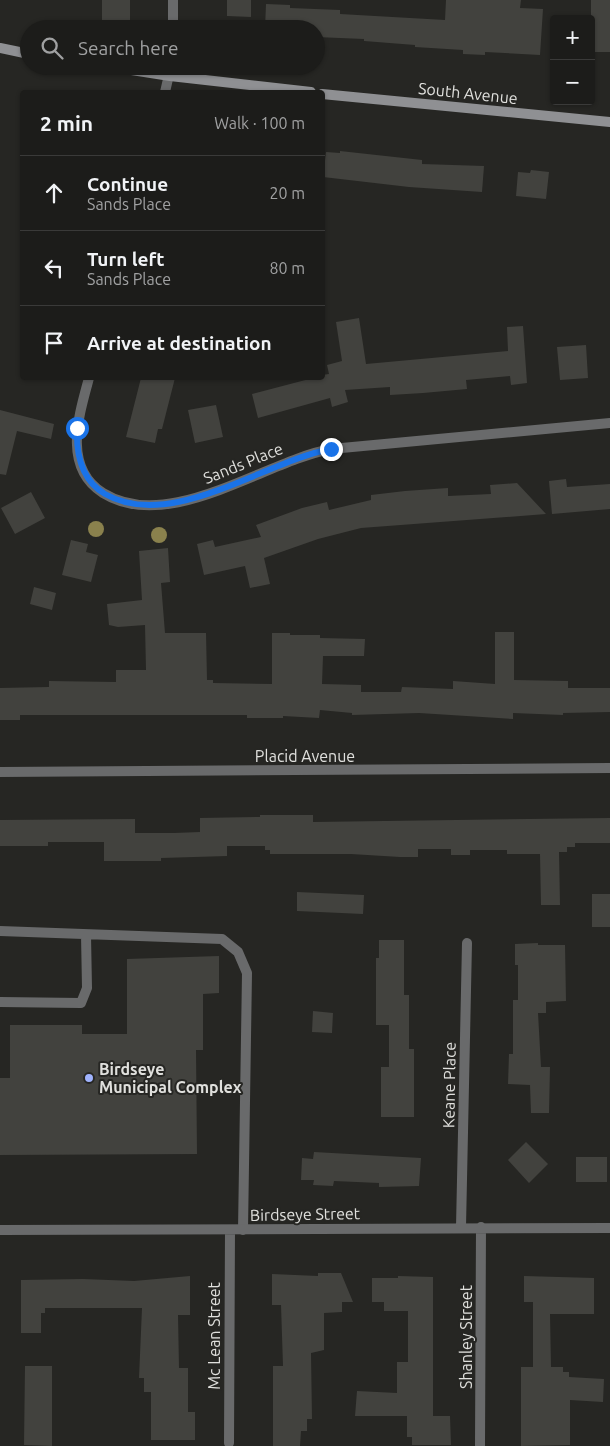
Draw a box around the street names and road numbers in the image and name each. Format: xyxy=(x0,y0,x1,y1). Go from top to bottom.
street label: South Avenue xyxy=(417,79,519,107)
street label: Sands Place xyxy=(201,439,285,487)
street label: Placid Avenue xyxy=(255,747,355,765)
street label: Keane Place xyxy=(439,1042,459,1128)
street label: Birdseye Street xyxy=(250,1204,361,1224)
street label: Mc Lean Street xyxy=(205,1281,223,1390)
street label: Shanley Street xyxy=(457,1284,475,1389)

